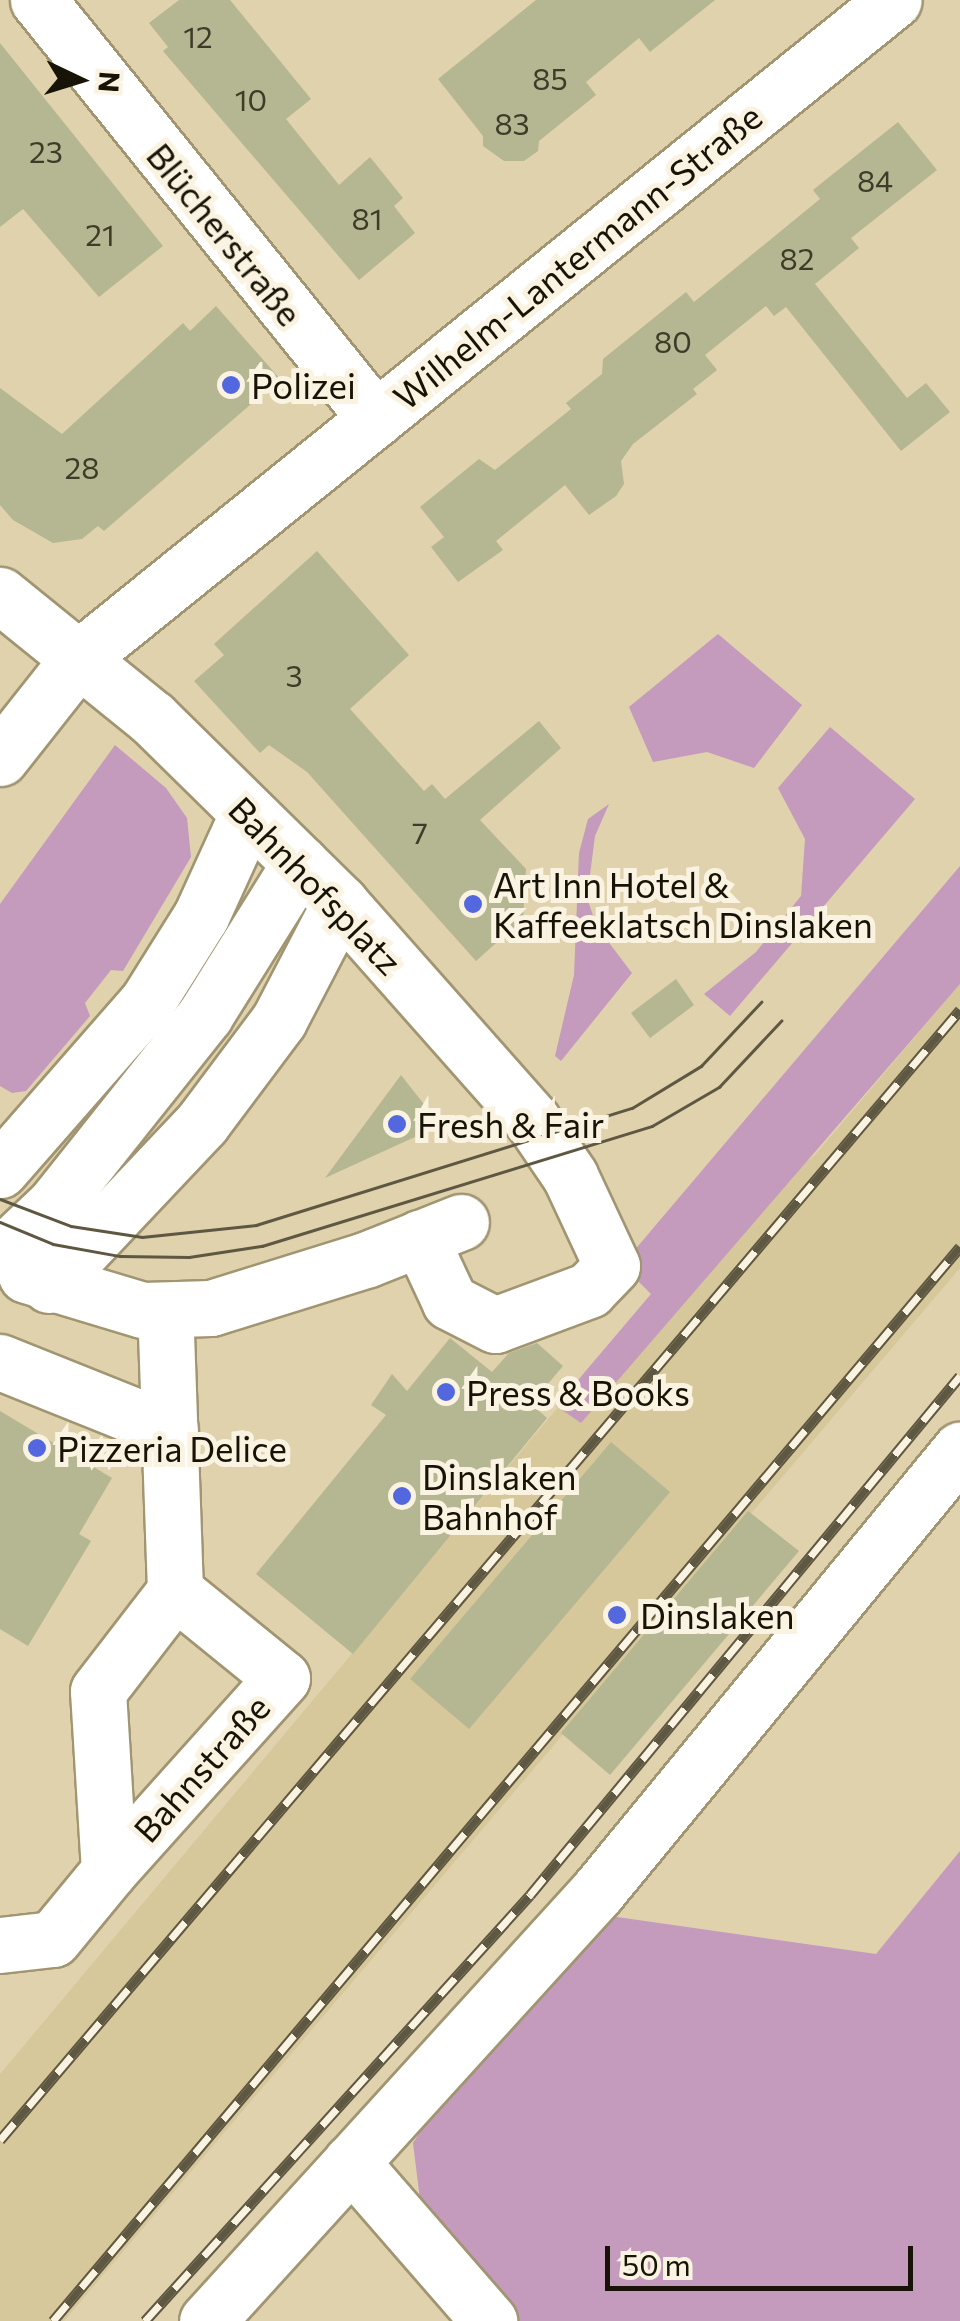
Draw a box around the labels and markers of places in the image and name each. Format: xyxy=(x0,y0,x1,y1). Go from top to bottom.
place label: Polizei xyxy=(251,364,356,406)
marker: Polizei xyxy=(220,374,242,396)
place label: Art Inn Hotel & Kaffeeklatsch Dinslaken xyxy=(493,863,873,945)
marker: Art Inn Hotel & Kaffeeklatsch Dinslaken xyxy=(462,893,484,915)
place label: Fresh & Fair xyxy=(417,1103,604,1145)
marker: Fresh & Fair xyxy=(386,1113,408,1135)
place label: Press & Books xyxy=(466,1371,690,1413)
marker: Press & Books xyxy=(435,1381,457,1403)
place label: Pizzeria Delice xyxy=(57,1427,287,1469)
marker: Pizzeria Delice xyxy=(26,1437,48,1459)
place label: Dinslaken Bahnhof xyxy=(422,1455,577,1537)
marker: Dinslaken Bahnhof xyxy=(391,1485,413,1507)
place label: Dinslaken xyxy=(640,1594,795,1636)
marker: Dinslaken xyxy=(604,1602,630,1628)

